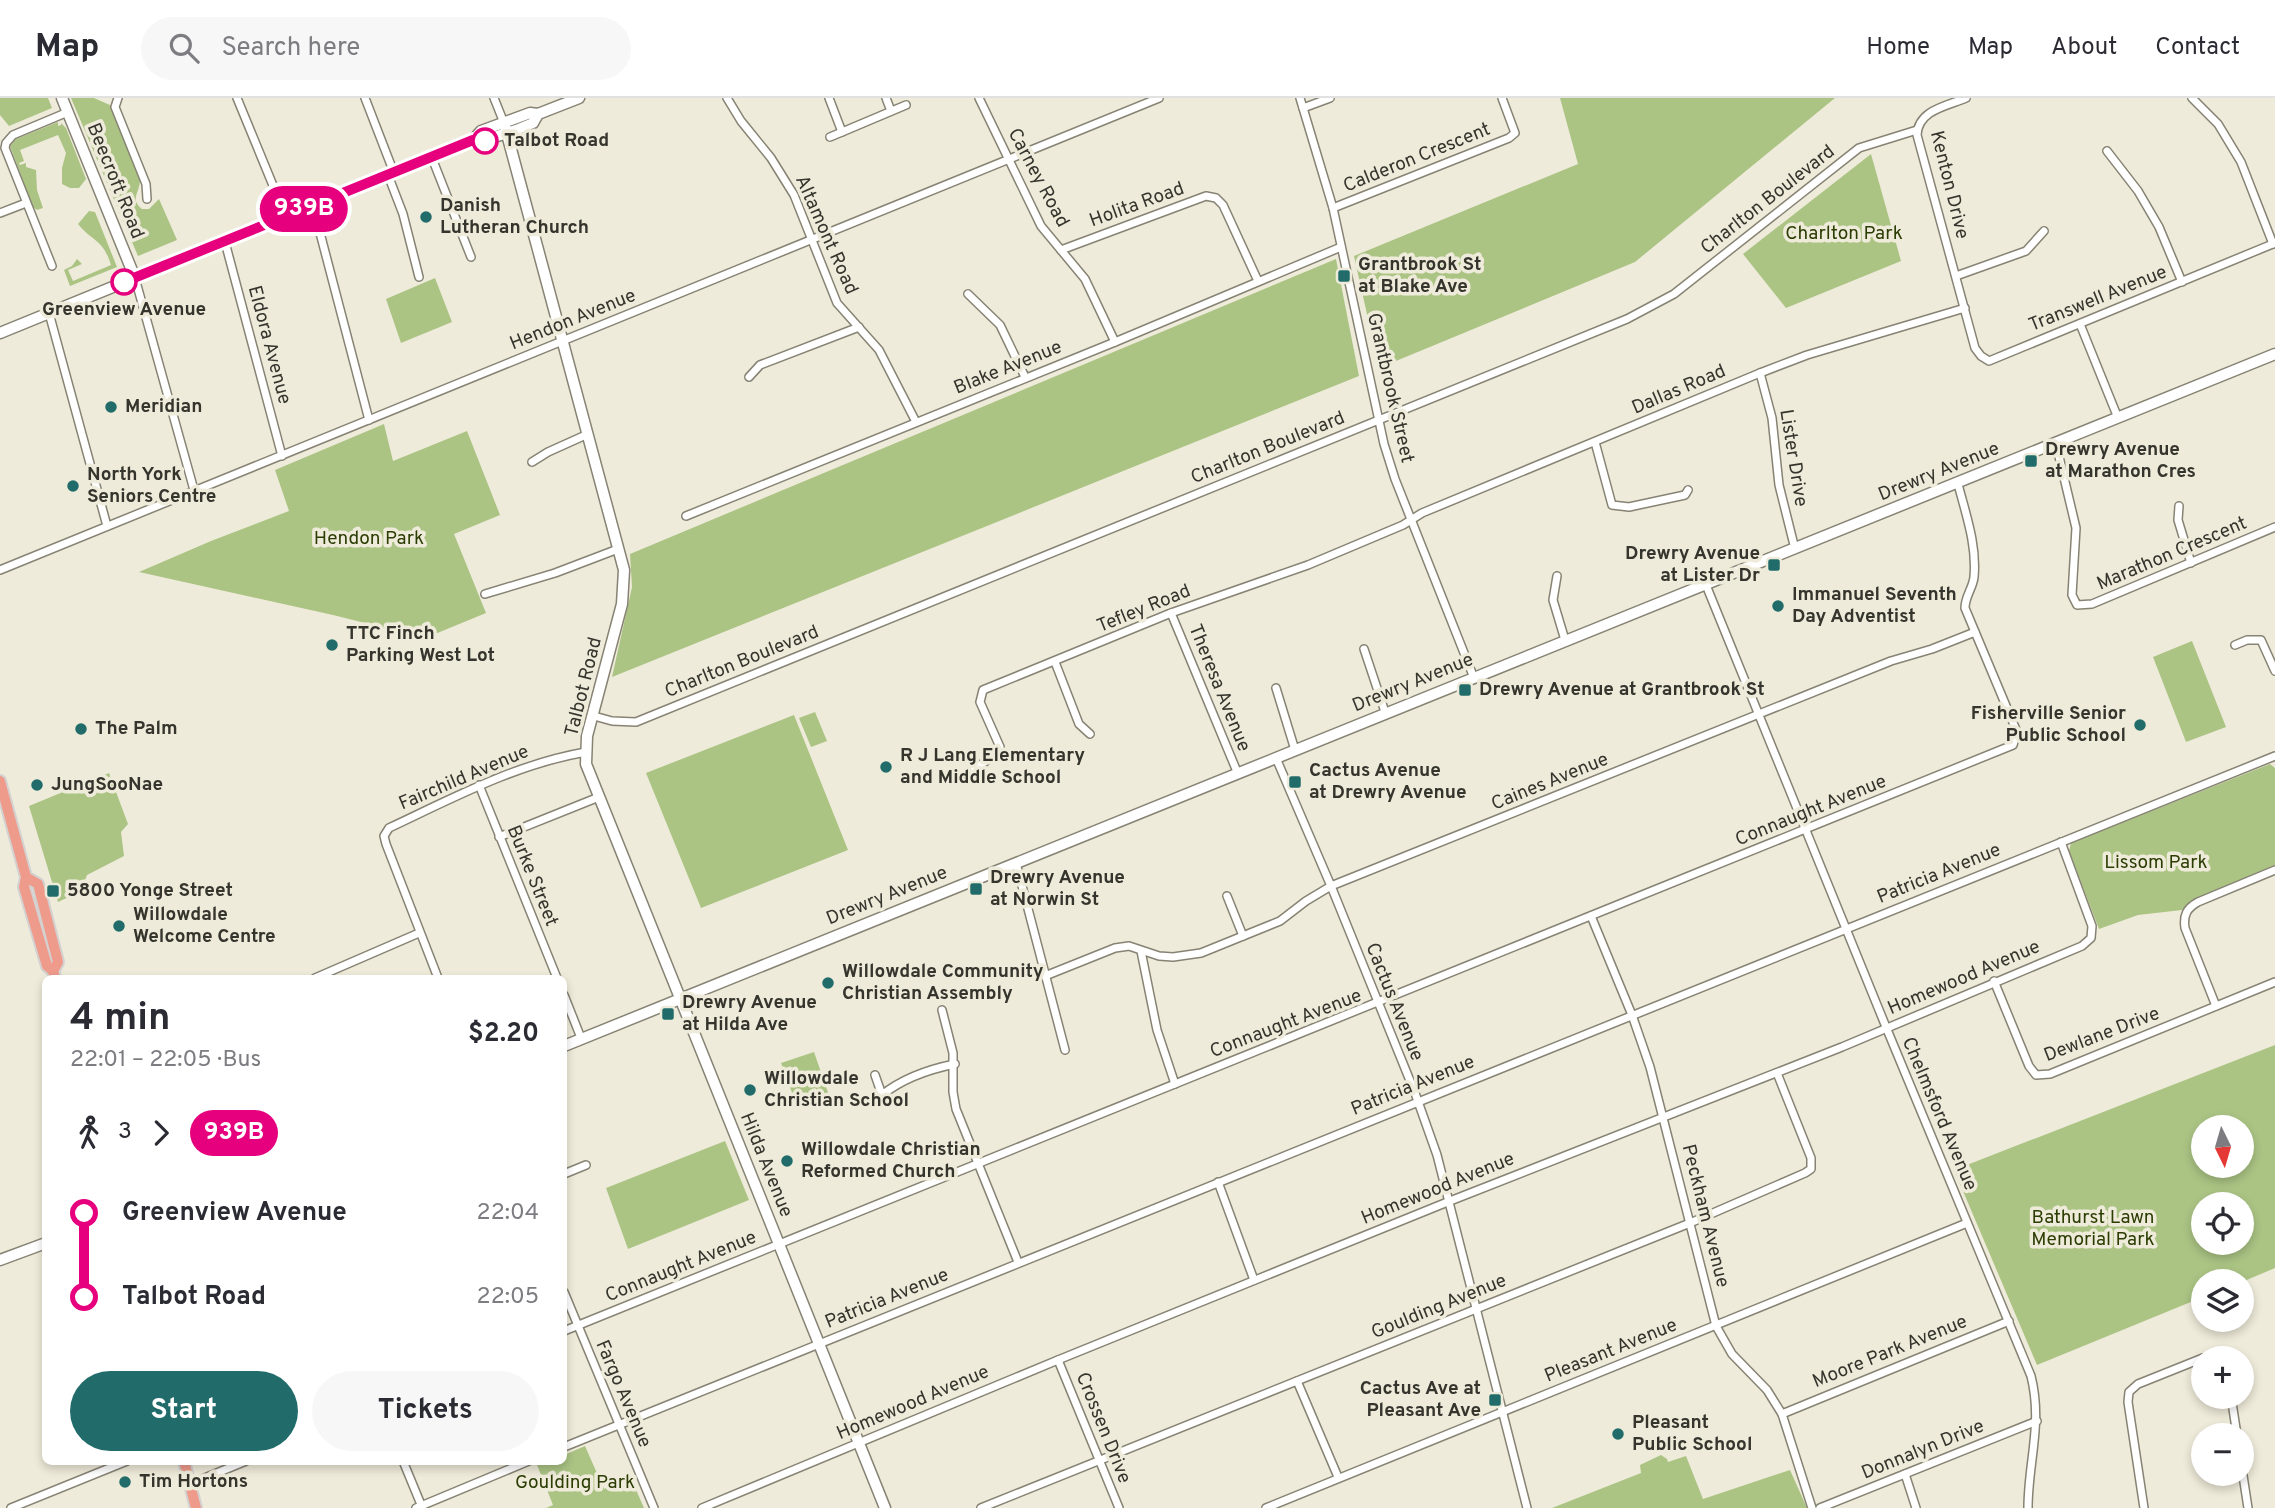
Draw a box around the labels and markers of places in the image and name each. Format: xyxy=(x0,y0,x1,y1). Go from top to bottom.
marker: Talbot Road xyxy=(472,128,498,154)
place label: Talbot Road xyxy=(504,129,609,153)
place label: Danish Lutheran Church xyxy=(440,194,589,240)
marker: Danish Lutheran Church xyxy=(418,209,434,225)
place label: Grantbrook St at Blake Ave xyxy=(1358,253,1482,299)
marker: Grantbrook St at Blake Ave xyxy=(1336,268,1352,284)
marker: Greenview Avenue xyxy=(111,269,137,295)
place label: Greenview Avenue xyxy=(42,298,206,322)
place label: Meridian xyxy=(125,395,203,419)
marker: Meridian xyxy=(103,399,119,415)
place label: Drewry Avenue at Marathon Cres xyxy=(2045,438,2196,484)
marker: Drewry Avenue at Marathon Cres xyxy=(2023,453,2039,469)
place label: North York Seniors Centre xyxy=(87,463,216,509)
marker: North York Seniors Centre xyxy=(65,478,81,494)
place label: Drewry Avenue at Lister Dr xyxy=(1625,542,1760,588)
marker: Drewry Avenue at Lister Dr xyxy=(1766,557,1782,573)
place label: Immanuel Seventh Day Adventist xyxy=(1792,583,1957,629)
marker: Immanuel Seventh Day Adventist xyxy=(1770,598,1786,614)
place label: TTC Finch Parking West Lot xyxy=(346,622,495,668)
marker: TTC Finch Parking West Lot xyxy=(324,637,340,653)
place label: Drewry Avenue at Grantbrook St xyxy=(1479,678,1765,702)
marker: Drewry Avenue at Grantbrook St xyxy=(1457,682,1473,698)
place label: Fisherville Senior Public School xyxy=(1971,702,2126,748)
place label: The Palm xyxy=(95,717,178,741)
marker: Fisherville Senior Public School xyxy=(2132,717,2148,733)
marker: The Palm xyxy=(73,721,89,737)
place label: R J Lang Elementary and Middle School xyxy=(900,744,1085,790)
marker: R J Lang Elementary and Middle School xyxy=(878,759,894,775)
place label: Cactus Avenue at Drewry Avenue xyxy=(1309,759,1466,805)
place label: JungSooNae xyxy=(51,773,163,797)
marker: Cactus Avenue at Drewry Avenue xyxy=(1287,774,1303,790)
marker: JungSooNae xyxy=(29,777,45,793)
place label: Drewry Avenue at Norwin St xyxy=(990,866,1125,912)
place label: 5800 Yonge Street xyxy=(67,879,233,903)
marker: Drewry Avenue at Norwin St xyxy=(968,881,984,897)
marker: 5800 Yonge Street xyxy=(45,883,61,899)
place label: Willowdale Welcome Centre xyxy=(133,903,276,949)
marker: Willowdale Welcome Centre xyxy=(111,918,127,934)
place label: Willowdale Community Christian Assembly xyxy=(842,960,1044,1006)
marker: Willowdale Community Christian Assembly xyxy=(820,975,836,991)
place label: Drewry Avenue at Hilda Ave xyxy=(682,991,817,1037)
marker: Drewry Avenue at Hilda Ave xyxy=(660,1006,676,1022)
place label: Willowdale Christian School xyxy=(764,1067,909,1113)
marker: Willowdale Christian School xyxy=(742,1082,758,1098)
place label: Willowdale Christian Reformed Church xyxy=(801,1138,981,1184)
marker: Willowdale Christian Reformed Church xyxy=(779,1153,795,1169)
place label: Cactus Ave at Pleasant Ave xyxy=(1360,1377,1481,1423)
marker: Cactus Ave at Pleasant Ave xyxy=(1487,1392,1503,1408)
place label: Pleasant Public School xyxy=(1632,1411,1752,1457)
marker: Pleasant Public School xyxy=(1610,1426,1626,1442)
place label: Tim Hortons xyxy=(139,1470,248,1494)
marker: Tim Hortons xyxy=(117,1474,133,1490)

